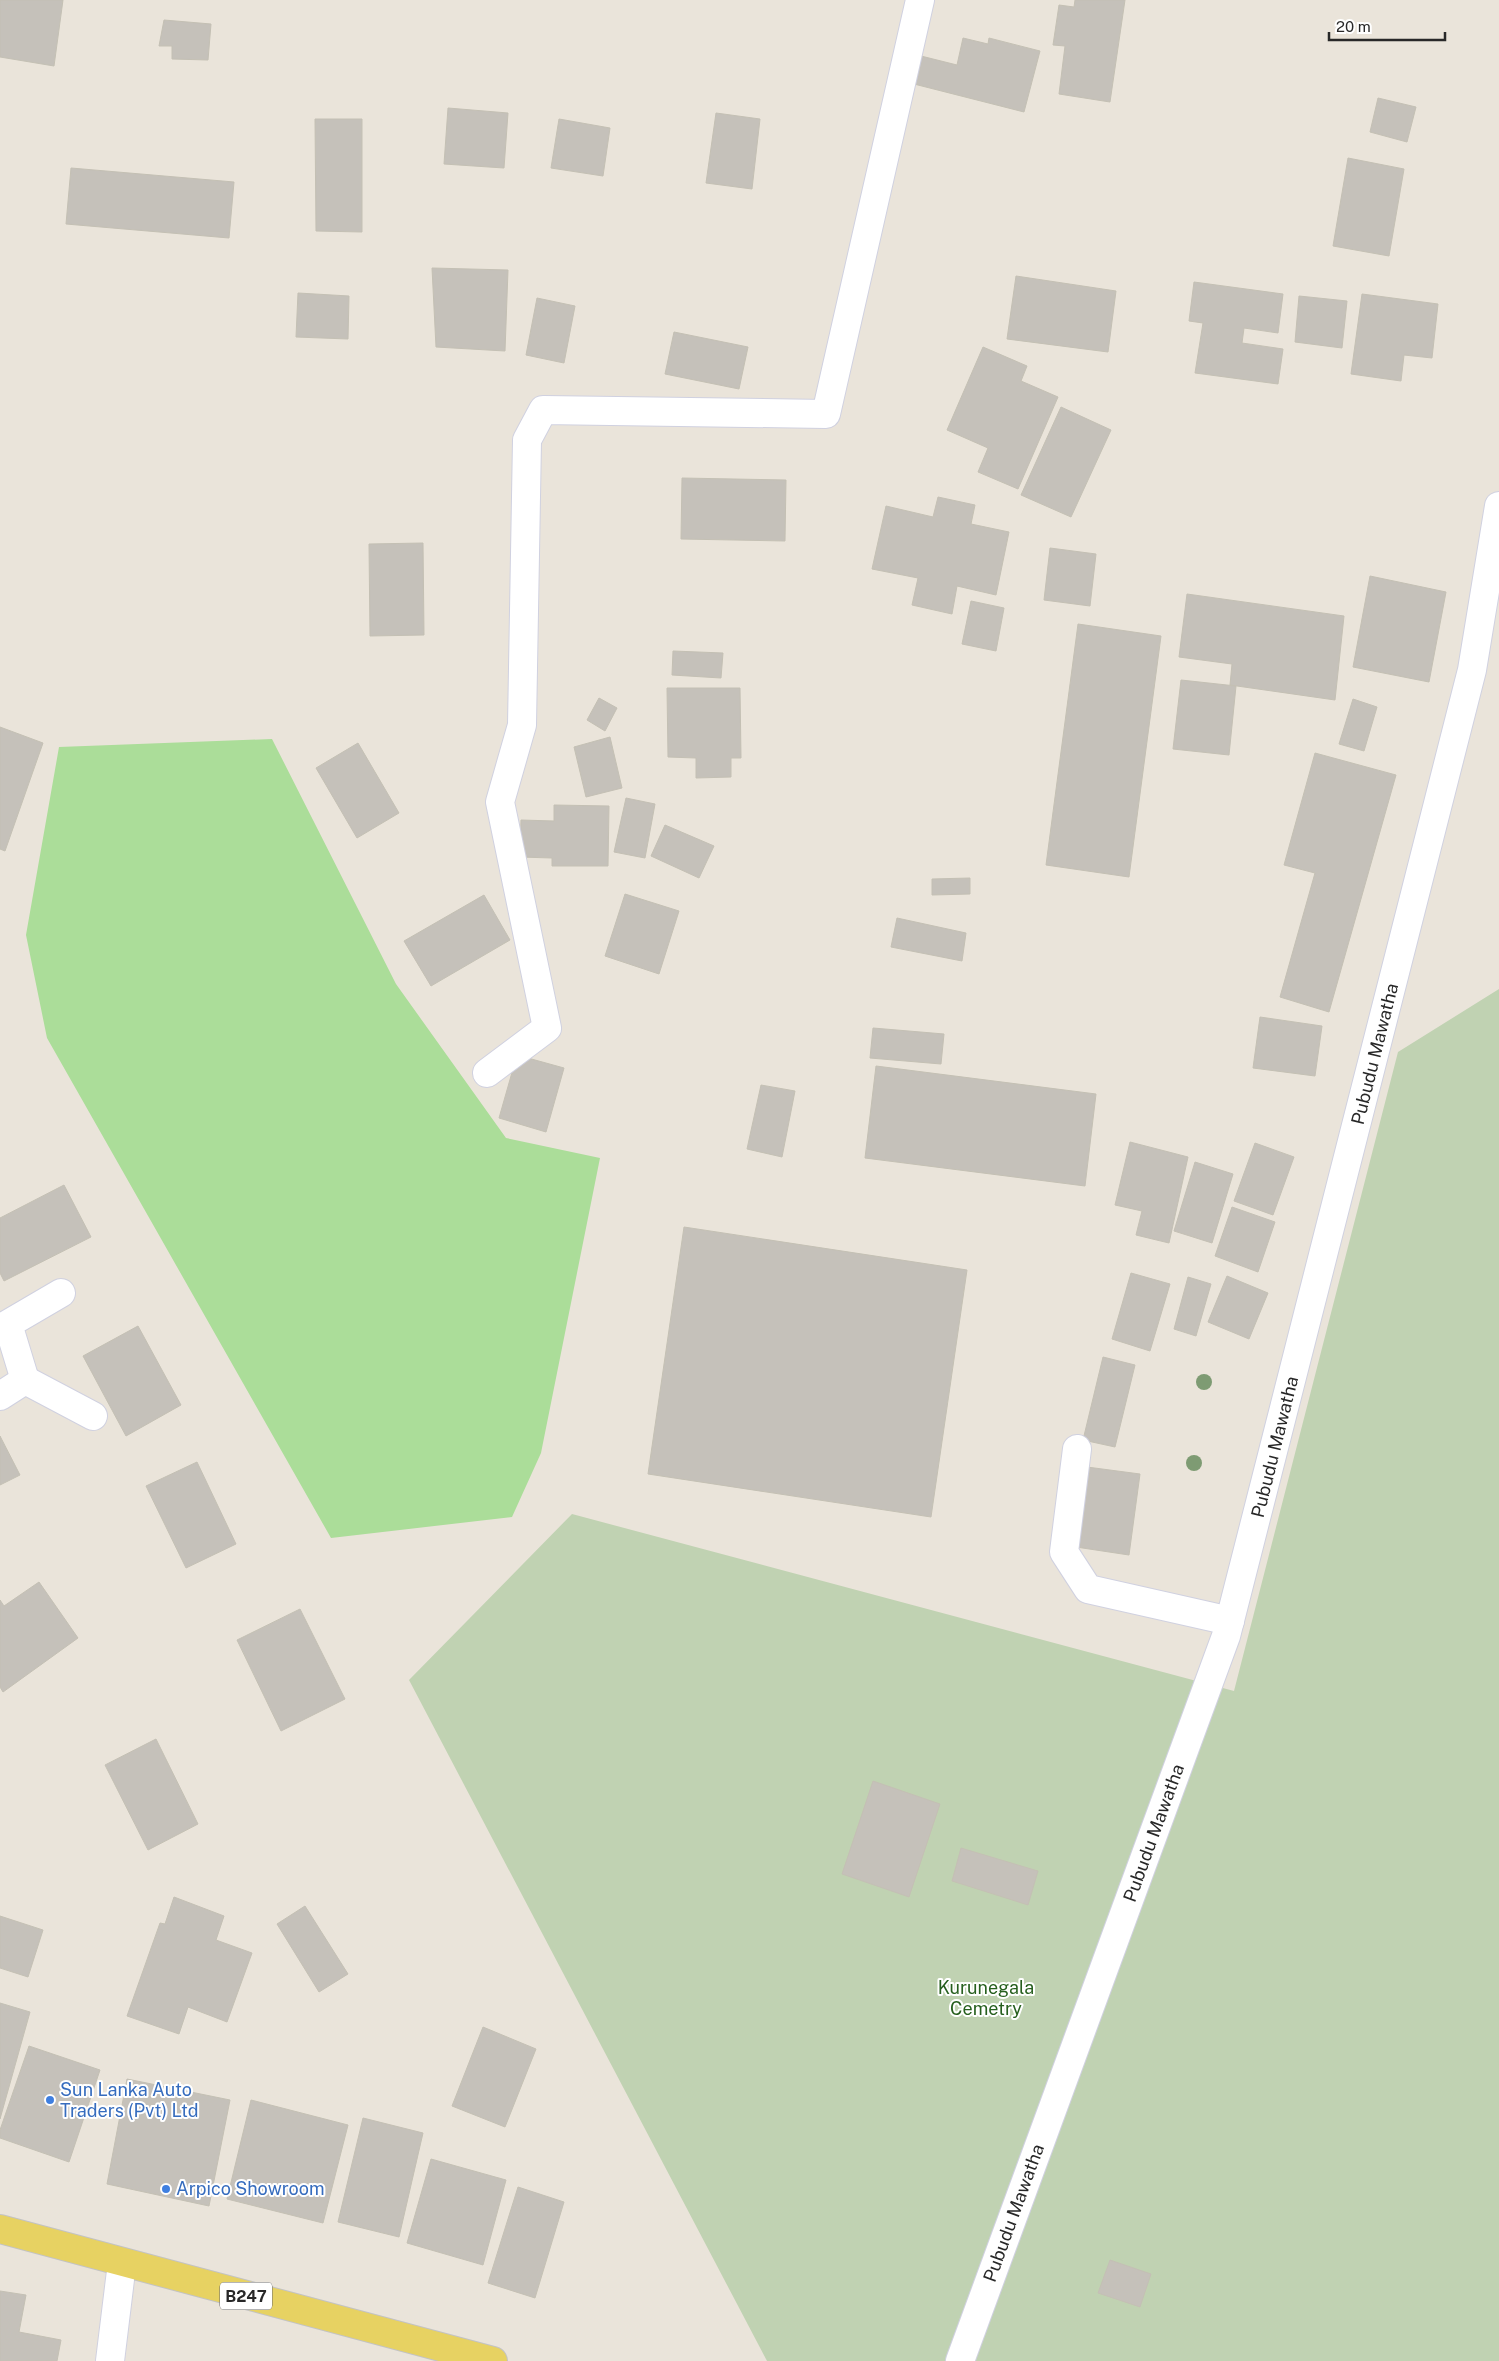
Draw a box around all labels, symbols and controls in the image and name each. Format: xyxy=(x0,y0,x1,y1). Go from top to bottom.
scale bar xyxy=(1329,10,1445,42)
text: 20 m xyxy=(1336,18,1371,35)
street label: Pubudu Mawatha xyxy=(1347,981,1402,1127)
street label: Pubudu Mawatha xyxy=(1247,1374,1302,1520)
street label: Pubudu Mawatha xyxy=(1119,1761,1188,1905)
park label: Kurunegala Cemetry xyxy=(938,1977,1034,2019)
place label: Sun Lanka Auto Traders (Pvt) Ltd xyxy=(60,2079,198,2121)
marker: Sun Lanka Auto Traders (Pvt) Ltd xyxy=(44,2094,56,2106)
street label: Pubudu Mawatha xyxy=(979,2141,1048,2285)
place label: Arpico Showroom xyxy=(176,2178,325,2199)
marker: Arpico Showroom xyxy=(160,2183,172,2195)
road number: B247 xyxy=(220,2282,272,2310)

